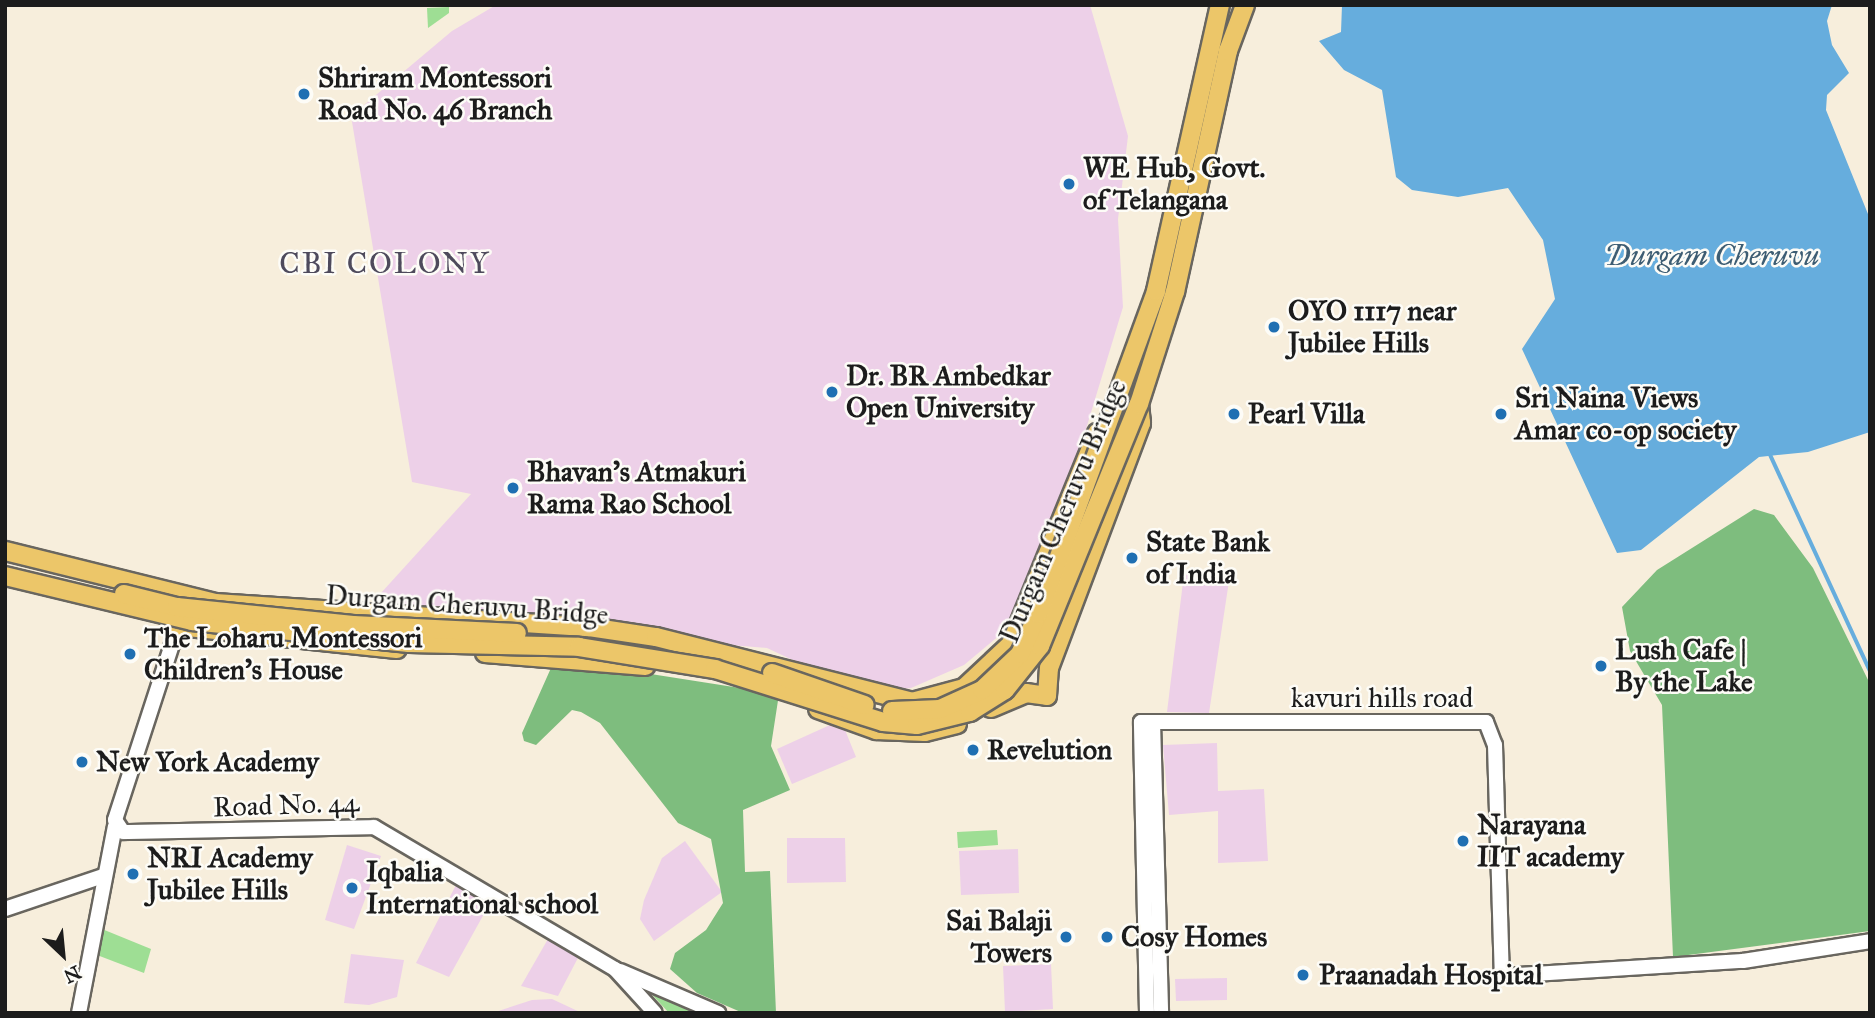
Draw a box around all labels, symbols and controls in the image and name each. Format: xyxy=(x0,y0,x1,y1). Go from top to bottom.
place label: Shriram Montessori Road No. 46 Branch xyxy=(318,61,552,127)
marker: Shriram Montessori Road No. 46 Branch xyxy=(296,86,312,102)
place label: WE Hub, Govt. of Telangana xyxy=(1083,151,1265,217)
marker: WE Hub, Govt. of Telangana xyxy=(1061,176,1077,192)
water label: Durgam Cheruvu xyxy=(1604,237,1820,273)
district label: CBI COLONY xyxy=(280,245,490,281)
place label: OYO 1117 near Jubilee Hills xyxy=(1288,294,1456,360)
marker: OYO 1117 near Jubilee Hills xyxy=(1266,319,1282,335)
place label: Dr. BR Ambedkar Open University xyxy=(846,359,1051,425)
street label: Durgam Cheruvu Bridge xyxy=(992,374,1134,648)
place label: Sri Naina Views Amar co-op society xyxy=(1515,381,1736,447)
marker: Dr. BR Ambedkar Open University xyxy=(824,384,840,400)
place label: Pearl Villa xyxy=(1248,397,1365,431)
marker: Pearl Villa xyxy=(1226,406,1242,422)
marker: Sri Naina Views Amar co-op society xyxy=(1493,406,1509,422)
place label: Bhavan's Atmakuri Rama Rao School xyxy=(527,455,746,521)
marker: Bhavan's Atmakuri Rama Rao School xyxy=(505,480,521,496)
place label: State Bank of India xyxy=(1146,525,1270,591)
marker: State Bank of India xyxy=(1124,550,1140,566)
street label: Durgam Cheruvu Bridge xyxy=(324,578,610,632)
place label: The Loharu Montessori Children's House xyxy=(144,621,423,687)
place label: Lush Cafe | By the Lake xyxy=(1615,633,1753,699)
marker: The Loharu Montessori Children's House xyxy=(122,646,138,662)
marker: Lush Cafe | By the Lake xyxy=(1593,658,1609,674)
street label: kavuri hills road xyxy=(1291,681,1473,715)
place label: Revelution xyxy=(987,733,1112,767)
marker: Revelution xyxy=(965,742,981,758)
place label: New York Academy xyxy=(96,745,319,779)
marker: New York Academy xyxy=(74,754,90,770)
street label: Road No. 44 xyxy=(212,786,360,824)
place label: Narayana IIT academy xyxy=(1477,808,1624,874)
marker: Narayana IIT academy xyxy=(1455,833,1471,849)
place label: NRI Academy Jubilee Hills xyxy=(147,841,313,907)
place label: Iqbalia International school xyxy=(366,855,598,921)
marker: NRI Academy Jubilee Hills xyxy=(125,866,141,882)
marker: Iqbalia International school xyxy=(344,880,360,896)
place label: Sai Balaji Towers xyxy=(946,904,1052,970)
north arrow xyxy=(28,920,98,990)
place label: Cosy Homes xyxy=(1121,920,1267,954)
marker: Sai Balaji Towers xyxy=(1058,929,1074,945)
marker: Cosy Homes xyxy=(1099,929,1115,945)
place label: Praanadah Hospital xyxy=(1319,958,1543,992)
text: N xyxy=(60,960,85,988)
marker: Praanadah Hospital xyxy=(1293,965,1313,985)

